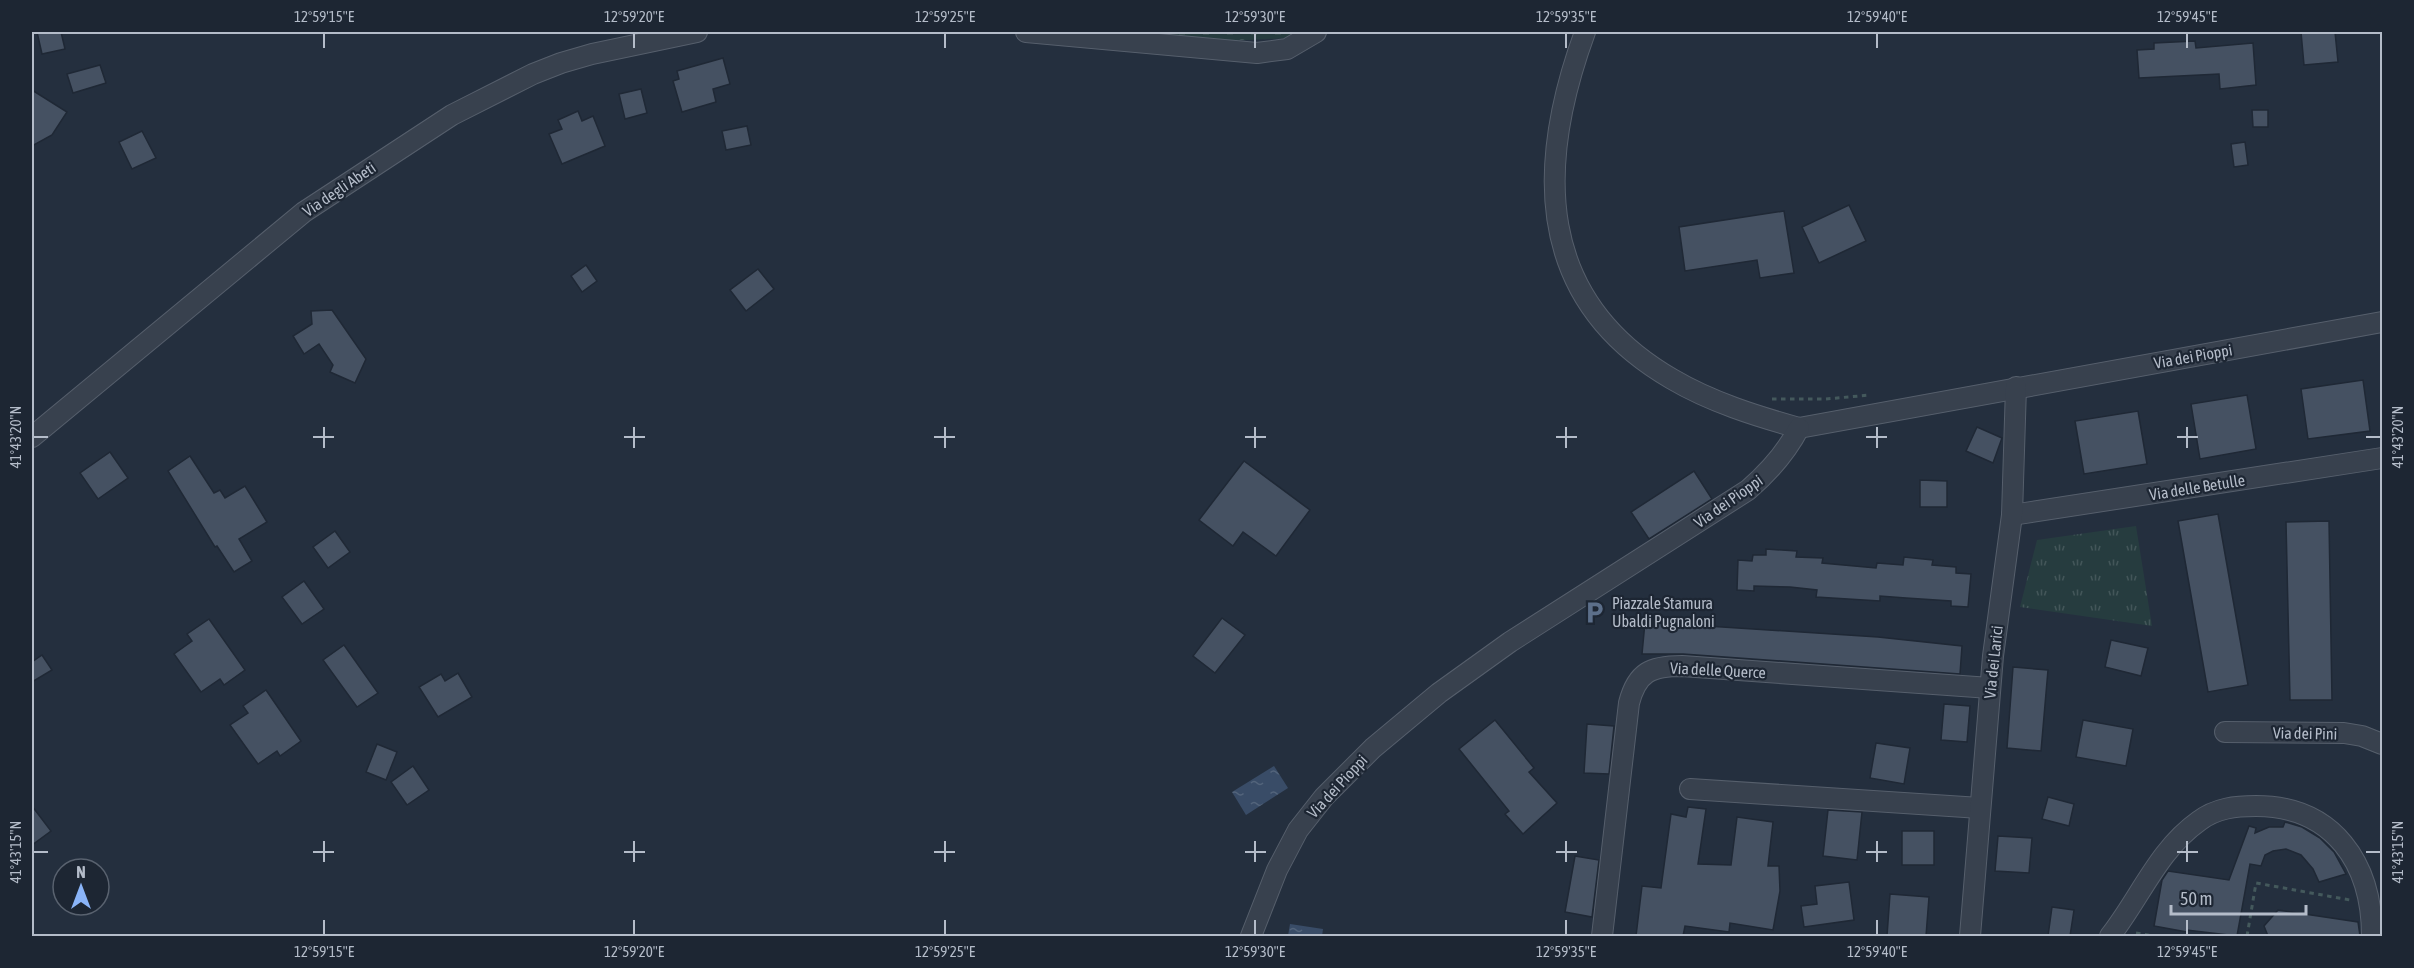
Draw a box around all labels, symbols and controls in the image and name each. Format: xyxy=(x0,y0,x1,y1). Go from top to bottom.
text: 12°59'15"E xyxy=(294,8,355,25)
text: 12°59'20"E xyxy=(604,8,665,25)
text: 12°59'25"E xyxy=(915,8,976,25)
text: 12°59'30"E xyxy=(1225,8,1286,25)
text: 12°59'35"E xyxy=(1536,8,1597,25)
text: 12°59'40"E xyxy=(1847,8,1908,25)
text: 12°59'45"E xyxy=(2157,8,2218,25)
street label: Via degli Abeti xyxy=(299,158,379,221)
street label: Via dei Pioppi xyxy=(2152,340,2234,373)
text: 41°43'20"N xyxy=(7,406,24,468)
text: 41°43'20"N xyxy=(2389,406,2406,468)
street label: Via dei Pioppi xyxy=(1690,471,1766,532)
street label: Via delle Betulle xyxy=(2148,471,2246,503)
place label: Piazzale Stamura Ubaldi Pugnaloni xyxy=(1612,594,1715,631)
parking icon: Piazzale Stamura Ubaldi Pugnaloni xyxy=(1581,599,1607,625)
street label: Via dei Larici xyxy=(1980,625,2006,699)
street label: Via delle Querce xyxy=(1670,658,1766,682)
street label: Via dei Pini xyxy=(2273,723,2337,743)
street label: Via dei Pioppi xyxy=(1303,751,1371,822)
text: 41°43'15"N xyxy=(7,821,24,883)
text: 41°43'15"N xyxy=(2389,821,2406,883)
north arrow xyxy=(51,857,111,917)
text: N xyxy=(76,863,86,881)
scale bar xyxy=(2171,878,2306,916)
text: 50 m xyxy=(2180,888,2212,909)
text: 12°59'15"E xyxy=(294,943,355,960)
text: 12°59'20"E xyxy=(604,943,665,960)
text: 12°59'25"E xyxy=(915,943,976,960)
text: 12°59'30"E xyxy=(1225,943,1286,960)
text: 12°59'35"E xyxy=(1536,943,1597,960)
text: 12°59'40"E xyxy=(1847,943,1908,960)
text: 12°59'45"E xyxy=(2157,943,2218,960)

